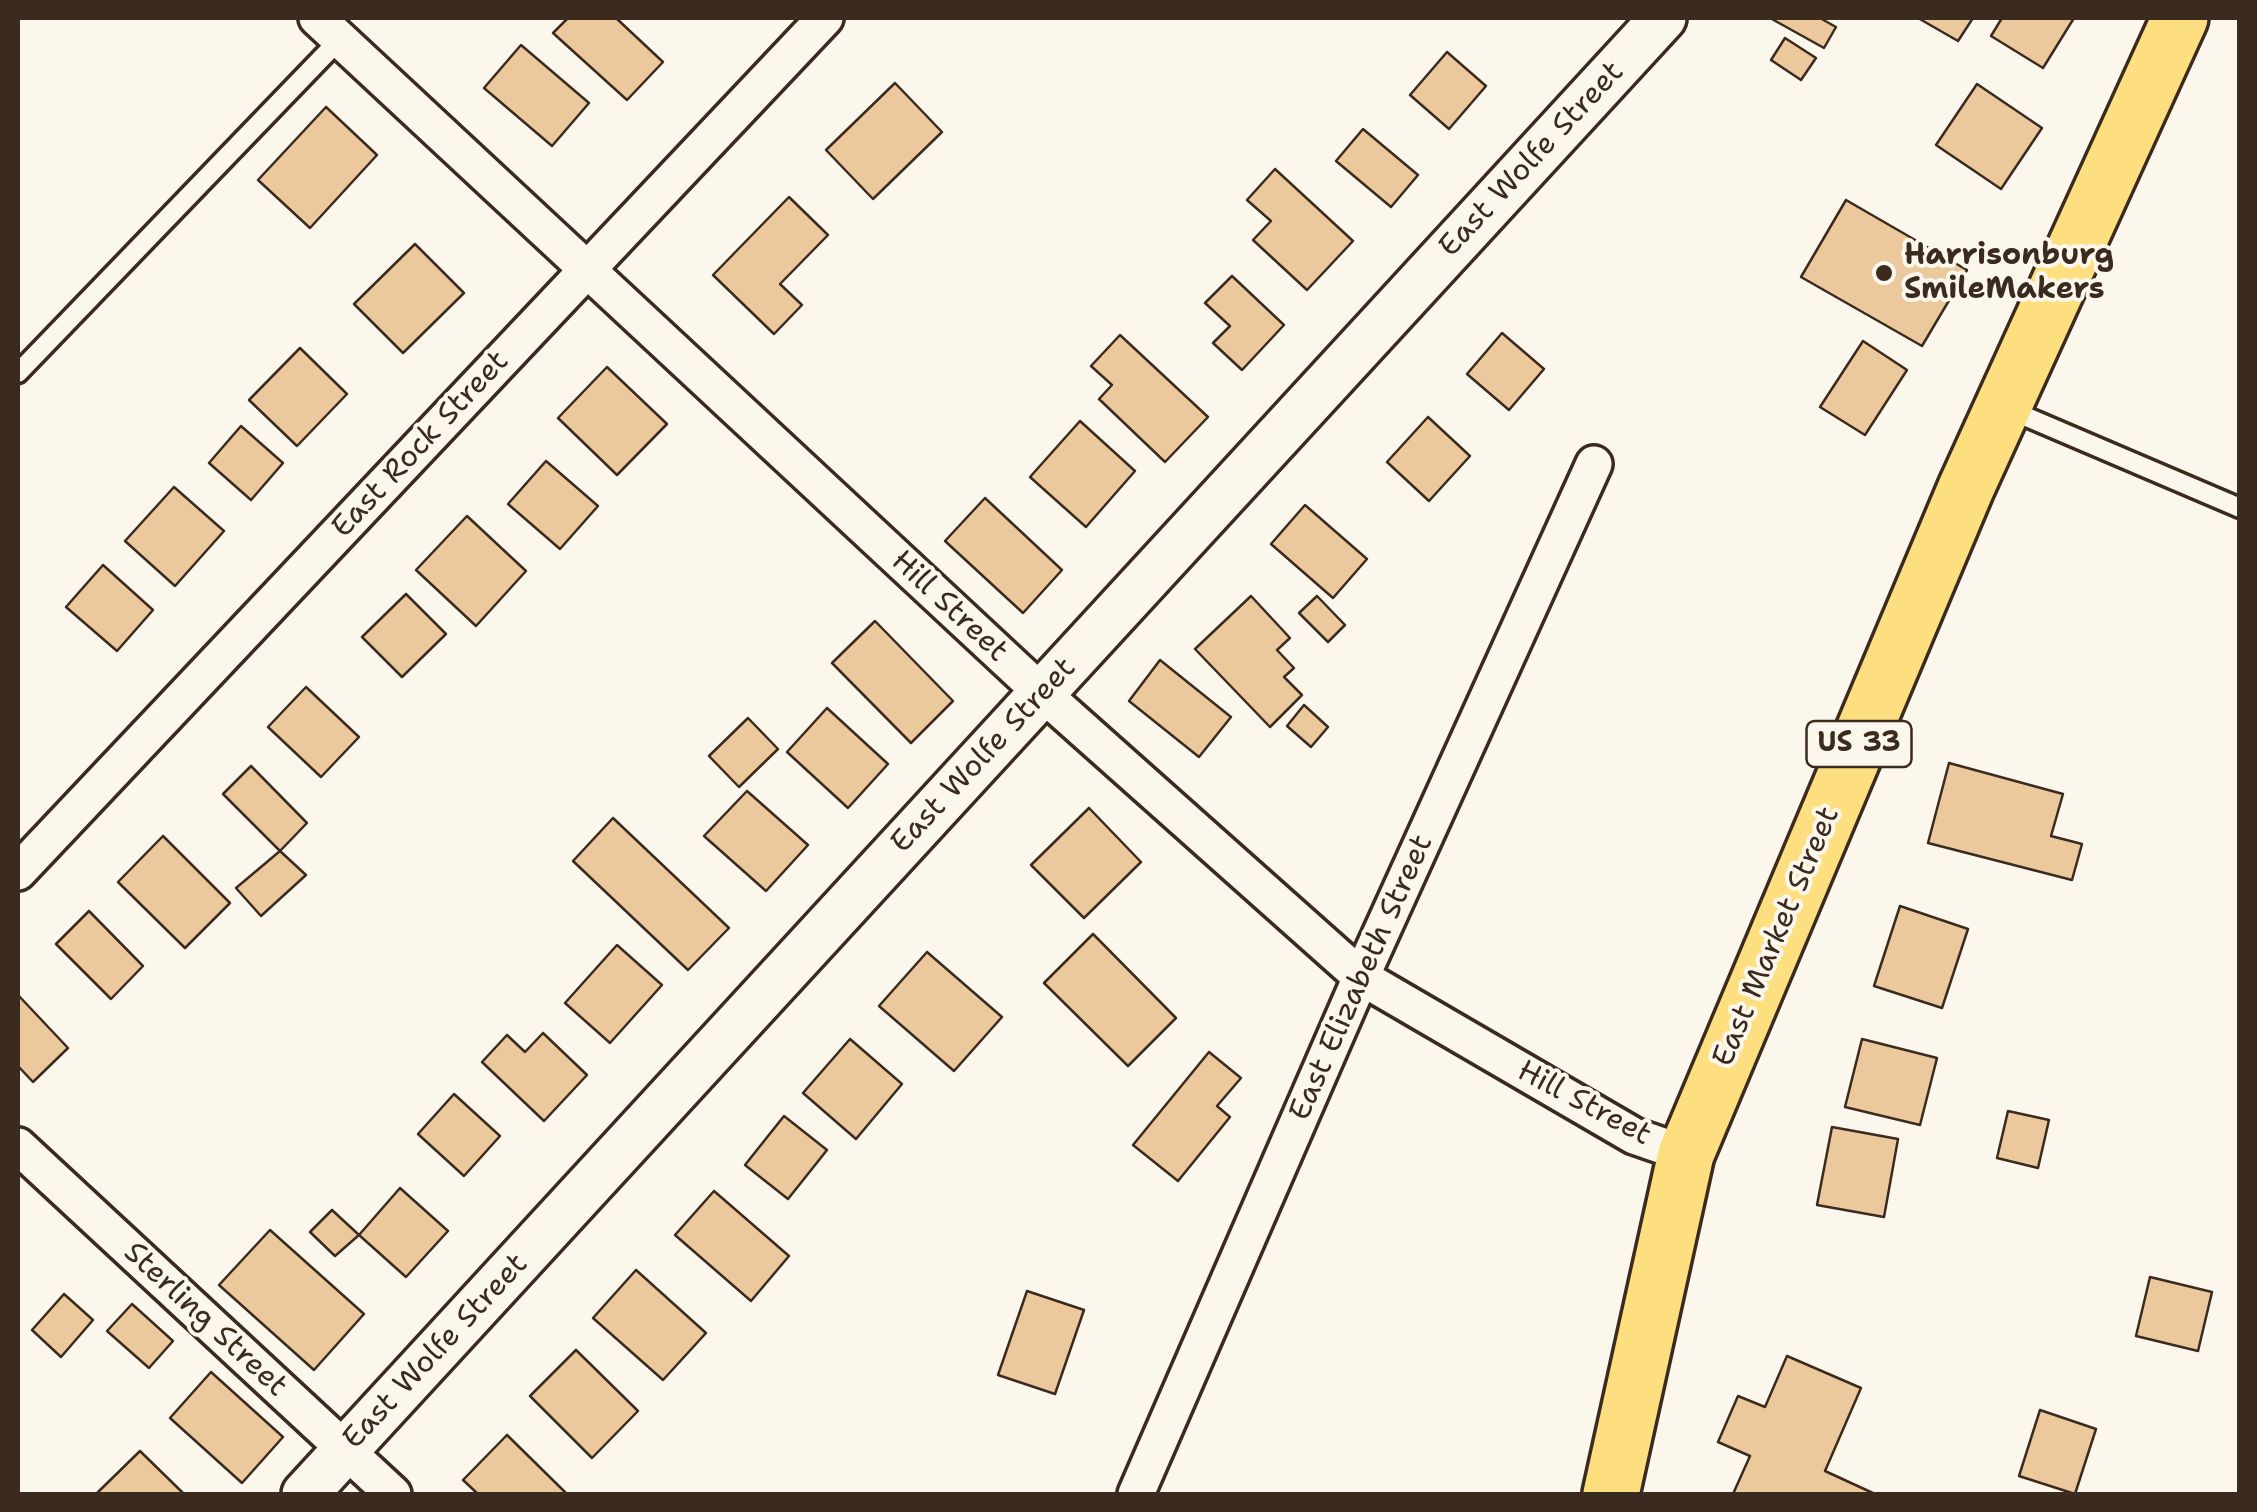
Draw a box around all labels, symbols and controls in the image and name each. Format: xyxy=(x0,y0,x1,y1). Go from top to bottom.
street label: East Wolfe Street xyxy=(1432,55,1632,265)
place label: Harrisonburg SmileMakers xyxy=(1904,238,2114,308)
marker: Harrisonburg SmileMakers xyxy=(1873,262,1895,284)
street label: East Rock Street xyxy=(325,344,517,546)
street label: Hill Street xyxy=(883,544,1015,670)
street label: East Wolfe Street xyxy=(884,651,1084,861)
road number: US 33 xyxy=(1806,721,1912,767)
street label: East Market Street xyxy=(1706,802,1848,1072)
street label: East Elizabeth Street xyxy=(1283,830,1441,1126)
street label: Hill Street xyxy=(1511,1054,1657,1154)
street label: Sterling Street xyxy=(116,1235,294,1405)
street label: East Wolfe Street xyxy=(336,1247,536,1457)

